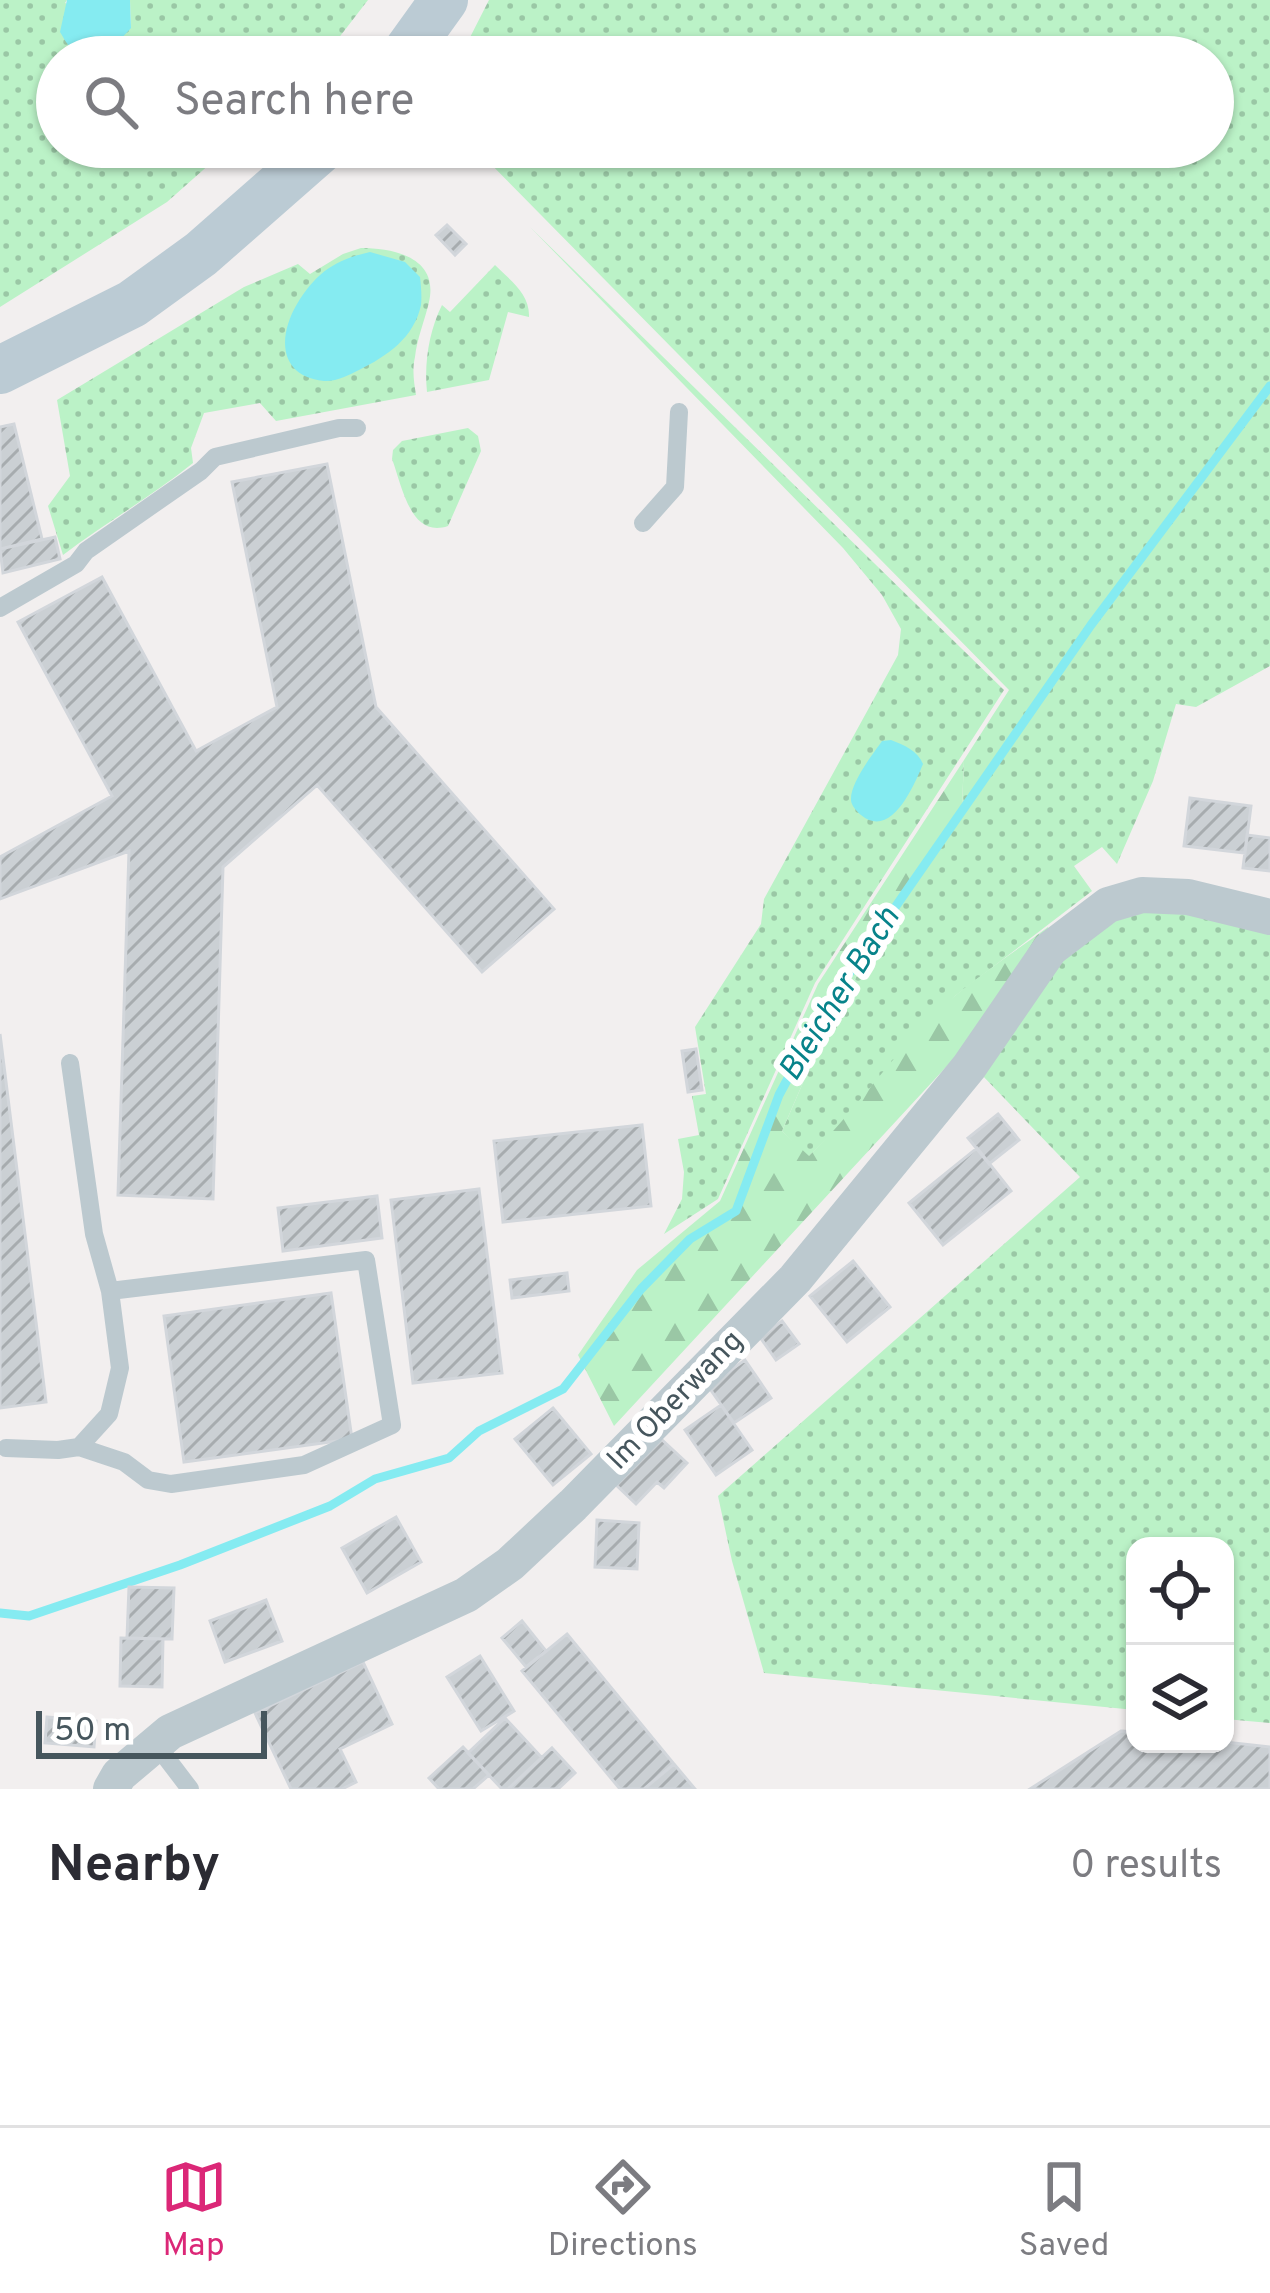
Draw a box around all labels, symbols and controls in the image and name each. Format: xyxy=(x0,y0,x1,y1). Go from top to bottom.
search box xyxy=(36,36,1234,168)
icon: search xyxy=(78,69,144,135)
text: Search here xyxy=(174,74,414,131)
water label: Bleicher Bach xyxy=(771,900,911,1090)
street label: Im Oberwang xyxy=(600,1323,752,1479)
map controls xyxy=(1126,1537,1234,1753)
button: locate xyxy=(1126,1537,1234,1645)
button: layers xyxy=(1126,1645,1234,1753)
scale bar xyxy=(36,1705,267,1758)
text: 50 m xyxy=(54,1711,131,1753)
text: Nearby xyxy=(48,1835,220,1900)
text: 0 results xyxy=(1070,1843,1222,1892)
tab: Map xyxy=(161,2154,227,2268)
tab: Directions xyxy=(548,2154,698,2268)
tab: Saved xyxy=(1019,2154,1109,2268)

